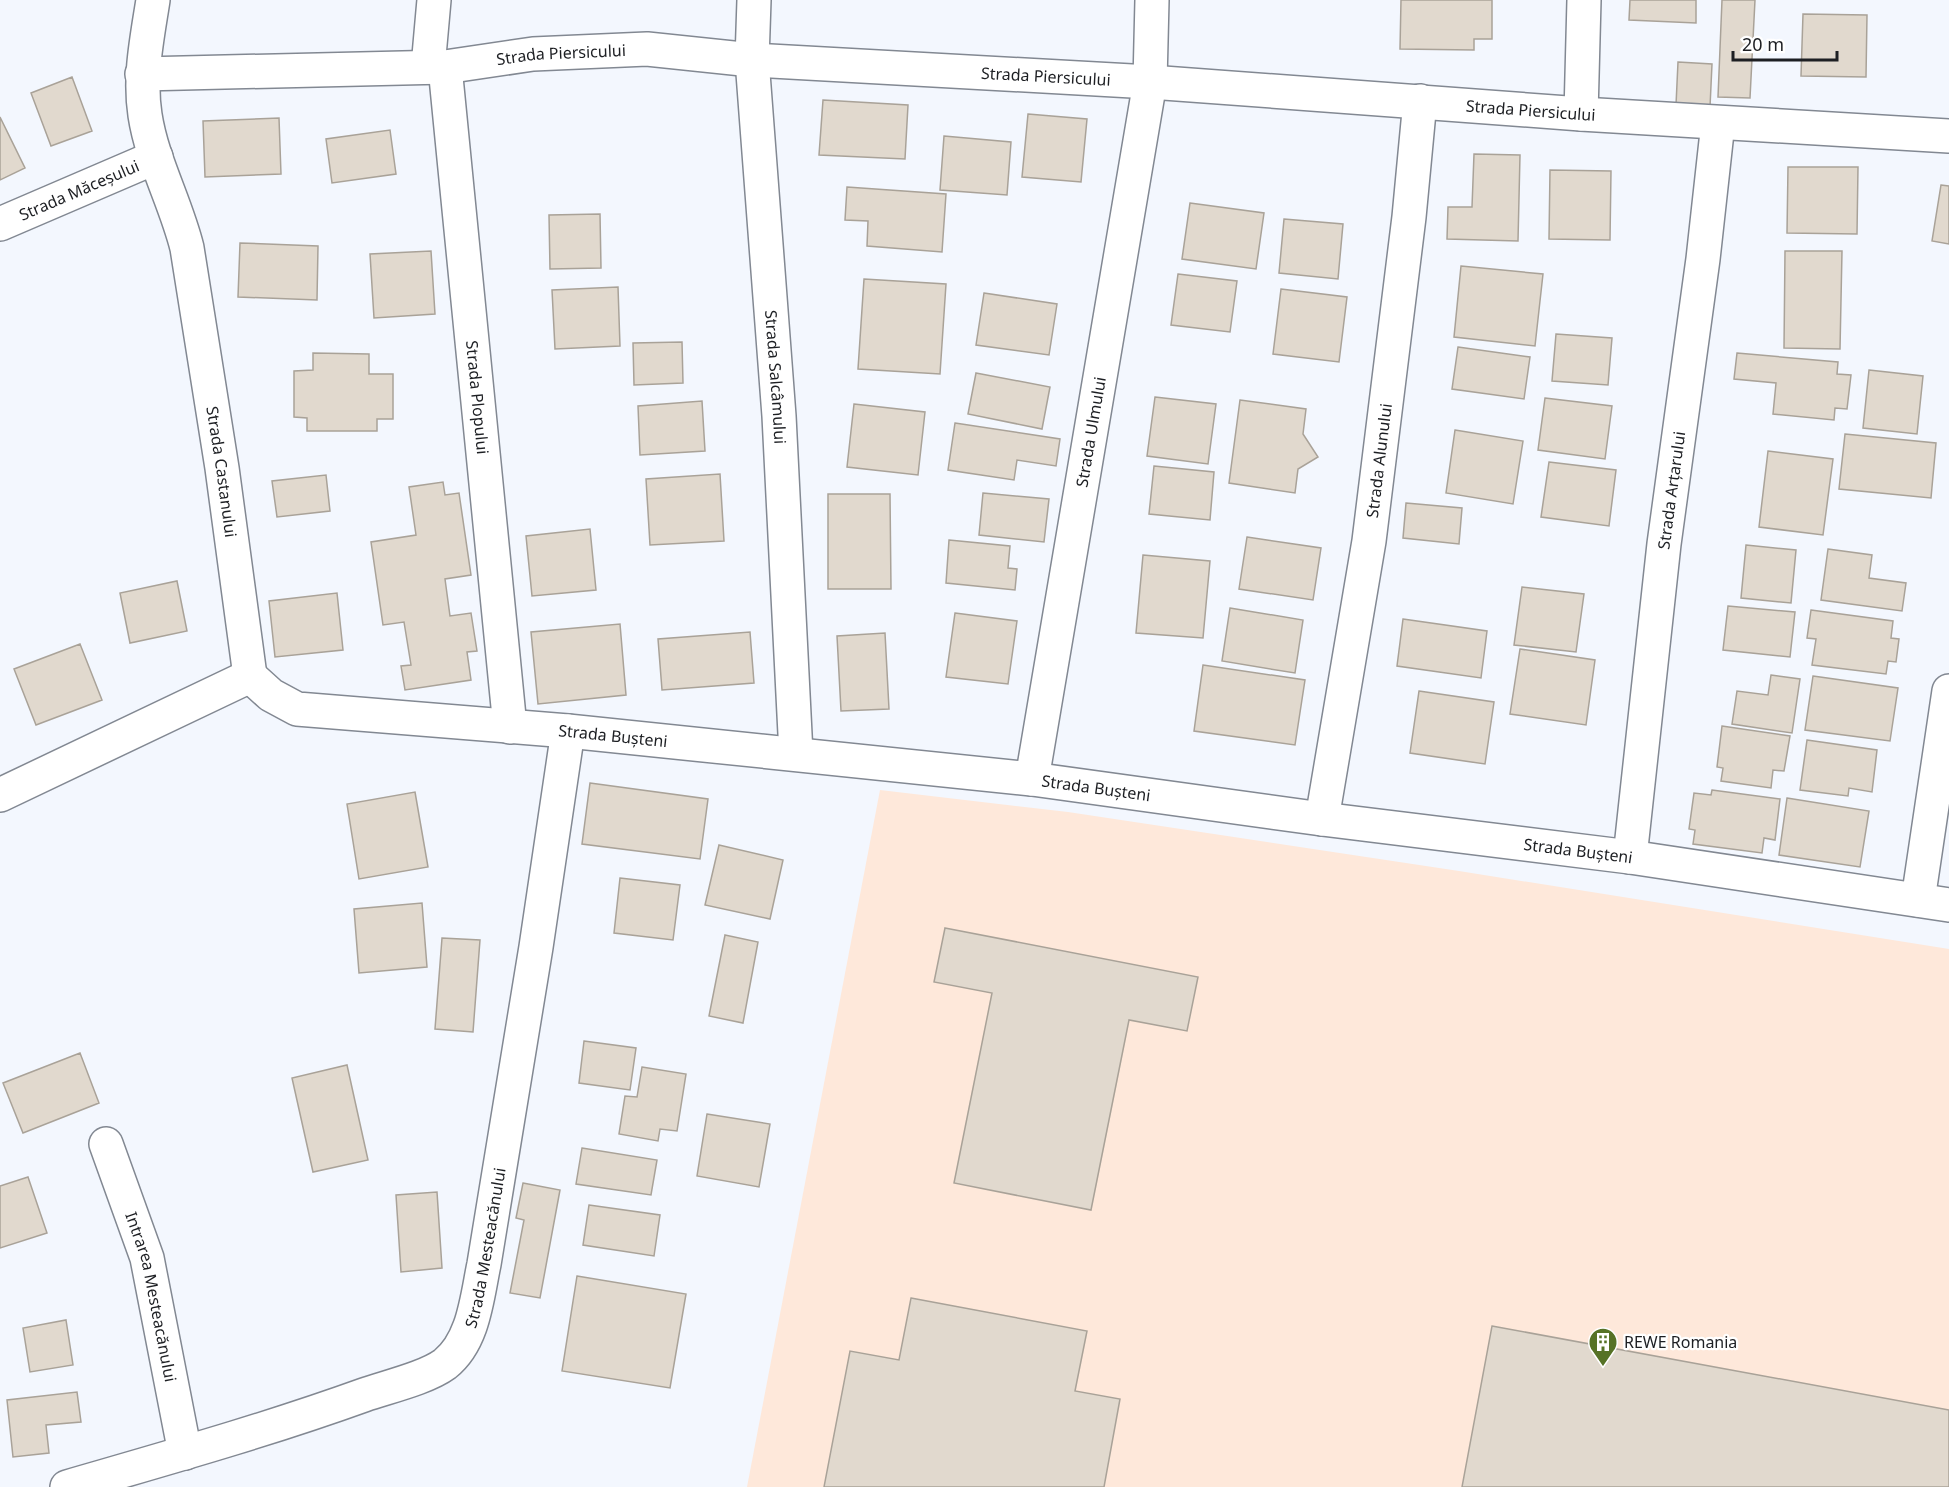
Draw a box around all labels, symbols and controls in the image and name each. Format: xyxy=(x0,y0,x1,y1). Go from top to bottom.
scale bar xyxy=(1733,24,1836,62)
text: 20 m xyxy=(1742,32,1784,56)
street label: Strada Piersicului xyxy=(495,39,626,70)
street label: Strada Piersicului xyxy=(980,62,1111,91)
street label: Strada Piersicului xyxy=(1465,94,1596,126)
street label: Strada Măceșului xyxy=(16,155,143,226)
street label: Strada Salcâmului xyxy=(760,309,791,445)
street label: Strada Plopului xyxy=(461,339,494,455)
street label: Strada Ulmului xyxy=(1071,375,1111,489)
street label: Strada Alunului xyxy=(1361,402,1397,519)
street label: Strada Castanului xyxy=(201,405,242,539)
street label: Strada Arțarului xyxy=(1652,430,1690,551)
street label: Strada Bușteni xyxy=(558,719,669,752)
street label: Strada Bușteni xyxy=(1040,769,1152,806)
street label: Strada Bușteni xyxy=(1522,833,1634,868)
street label: Strada Mesteacănului xyxy=(459,1166,511,1331)
street label: Intrarea Mesteacănului xyxy=(120,1209,182,1384)
building icon: REWE Romania xyxy=(1587,1326,1619,1368)
place label: REWE Romania xyxy=(1624,1331,1737,1353)

